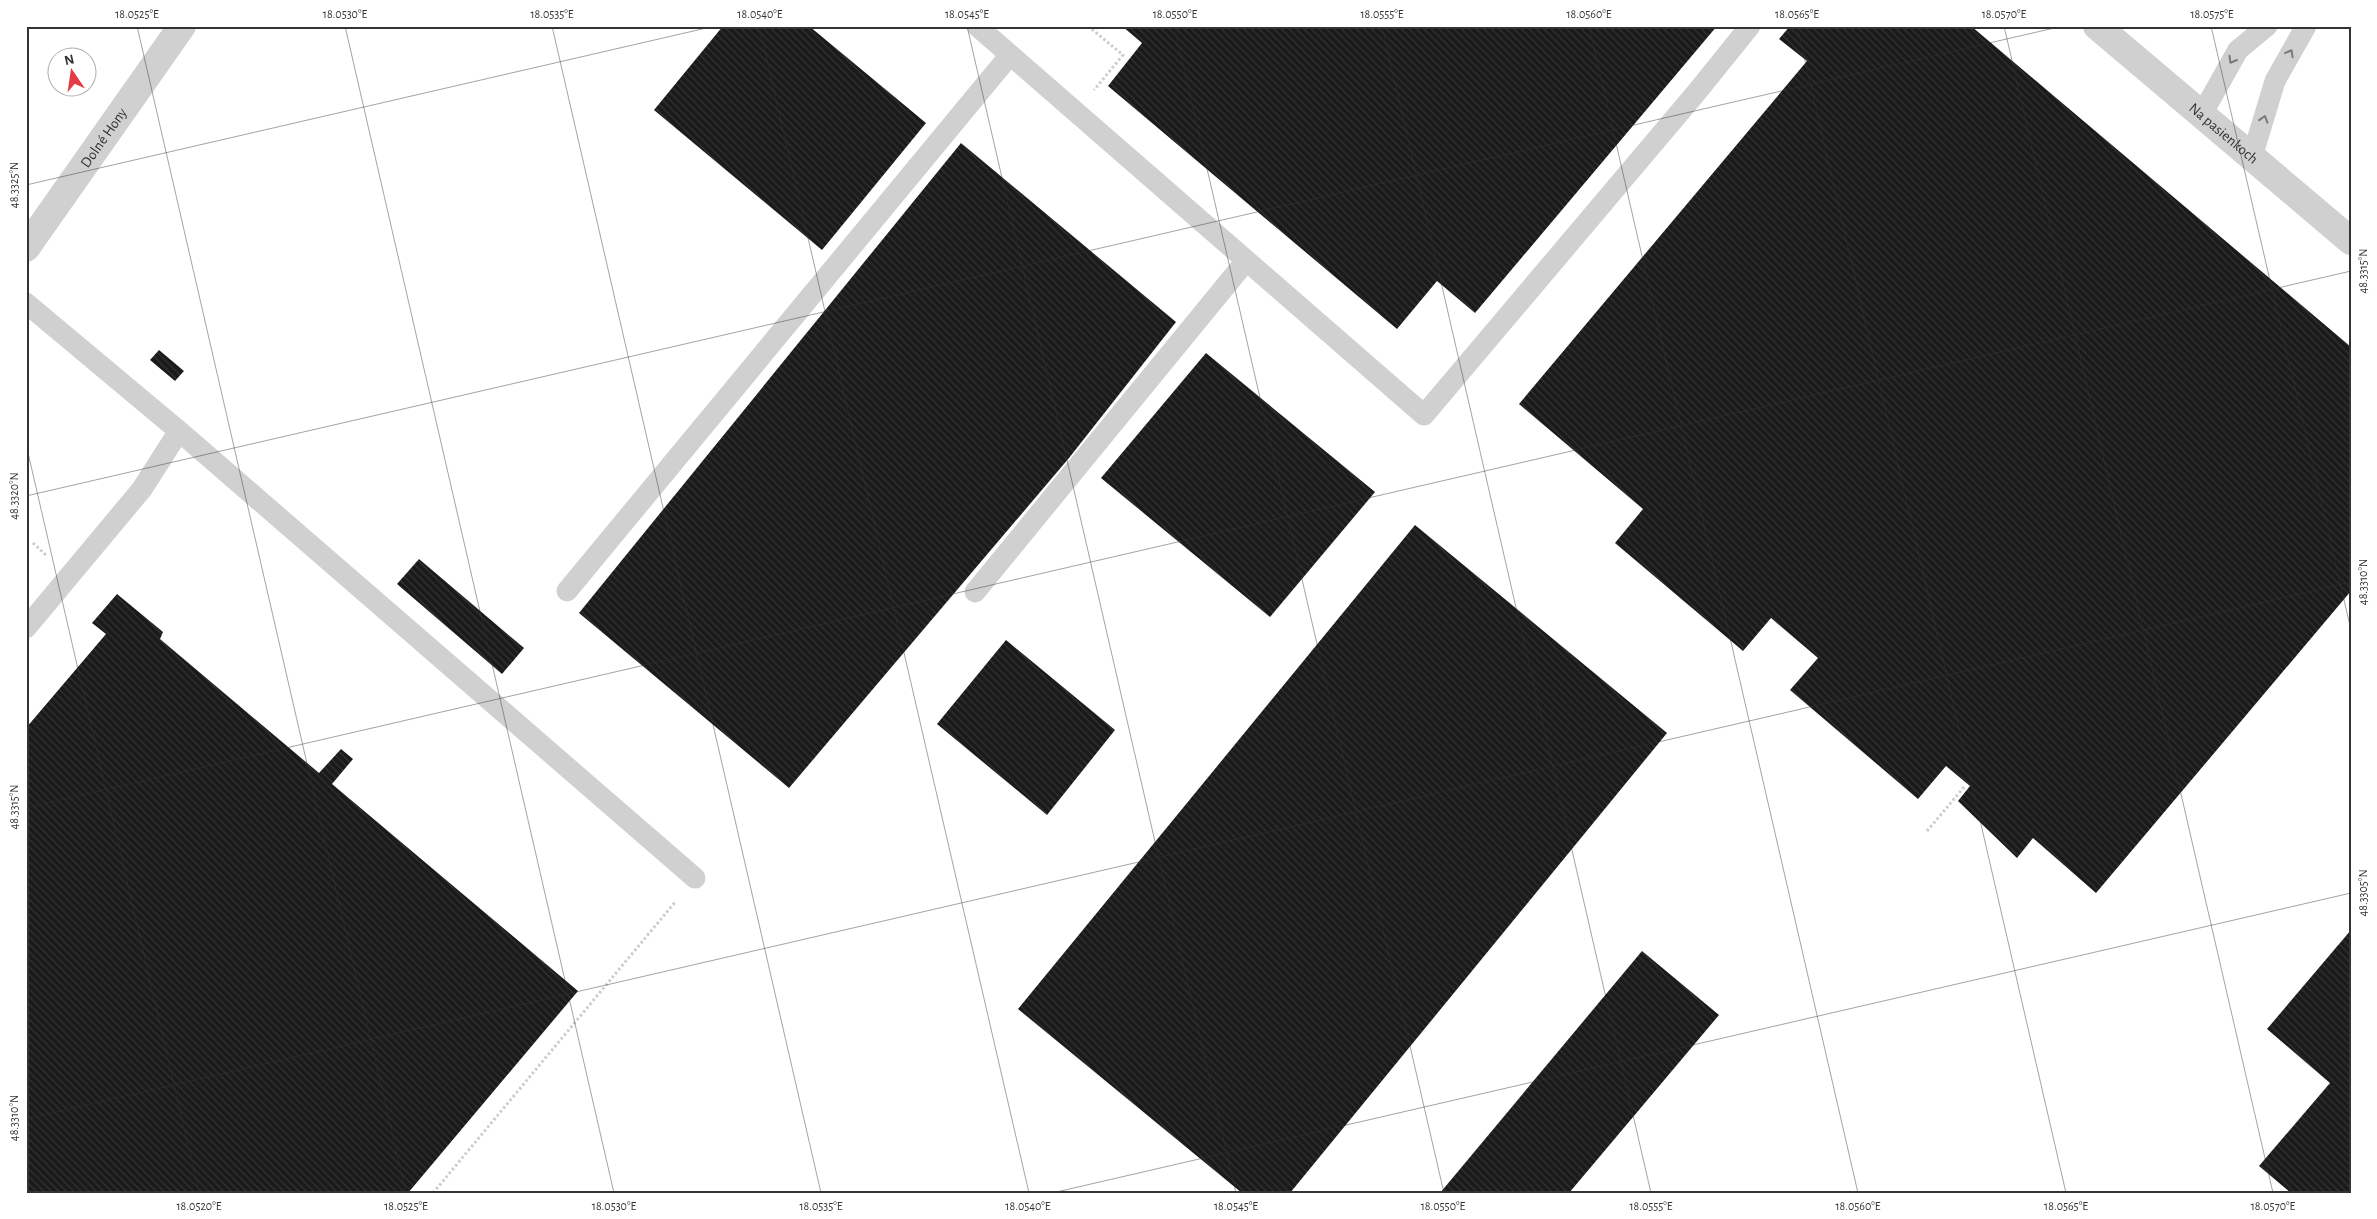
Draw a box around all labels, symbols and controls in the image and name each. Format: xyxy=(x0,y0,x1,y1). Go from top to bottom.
text: 18.0525°E xyxy=(115,8,159,20)
text: 18.0530°E xyxy=(323,8,367,20)
text: 18.0535°E xyxy=(530,8,574,20)
text: 18.0540°E xyxy=(737,8,783,20)
text: 18.0545°E xyxy=(945,8,989,20)
text: 18.0550°E xyxy=(1153,8,1197,20)
text: 18.0555°E xyxy=(1360,8,1404,20)
text: 18.0560°E xyxy=(1566,8,1612,20)
text: 18.0565°E xyxy=(1775,8,1819,20)
text: 18.0570°E xyxy=(1982,8,2026,20)
text: 18.0575°E xyxy=(2190,8,2234,20)
north arrow xyxy=(48,48,98,98)
one-way arrow xyxy=(2284,50,2294,59)
text: N xyxy=(63,52,76,68)
one-way arrow xyxy=(2229,54,2239,63)
street label: Na pasienkoch xyxy=(2186,100,2261,167)
street label: Dolné Hony xyxy=(78,105,130,170)
one-way arrow xyxy=(2258,115,2268,123)
text: 48.3325°N xyxy=(8,162,20,208)
text: 48.3315°N xyxy=(2357,249,2369,293)
text: 48.3320°N xyxy=(8,472,20,520)
text: 48.3310°N xyxy=(2357,559,2369,605)
text: 48.3315°N xyxy=(8,785,20,829)
text: 48.3305°N xyxy=(2357,869,2369,917)
text: 48.3310°N xyxy=(8,1095,20,1141)
text: 18.0520°E xyxy=(176,1200,222,1212)
text: 18.0525°E xyxy=(384,1200,428,1212)
text: 18.0530°E xyxy=(592,1200,636,1212)
text: 18.0535°E xyxy=(799,1200,843,1212)
text: 18.0540°E xyxy=(1005,1200,1051,1212)
text: 18.0545°E xyxy=(1214,1200,1258,1212)
text: 18.0550°E xyxy=(1421,1200,1465,1212)
text: 18.0555°E xyxy=(1629,1200,1673,1212)
text: 18.0560°E xyxy=(1835,1200,1881,1212)
text: 18.0565°E xyxy=(2044,1200,2088,1212)
text: 18.0570°E xyxy=(2251,1200,2295,1212)

